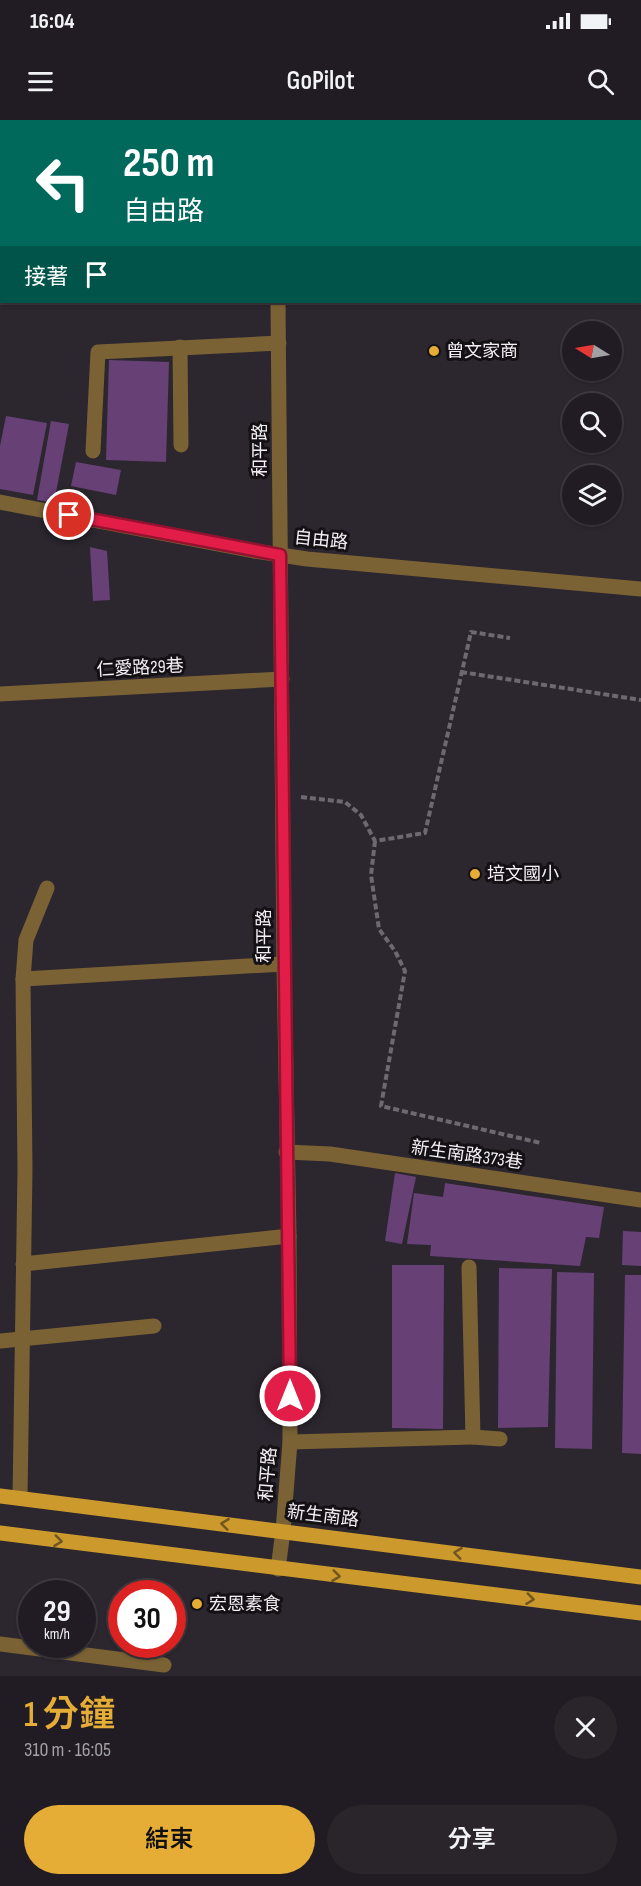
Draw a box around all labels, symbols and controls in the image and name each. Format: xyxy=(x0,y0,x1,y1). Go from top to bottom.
text: 16:04 xyxy=(30,8,75,35)
icon: menu xyxy=(24,65,57,98)
text: GoPilot xyxy=(286,65,355,97)
icon: search xyxy=(584,65,617,98)
text: 250 m xyxy=(123,138,214,189)
icon: left xyxy=(24,144,102,222)
text: 自由路 xyxy=(123,196,204,228)
icon: arrive xyxy=(80,258,113,291)
text: 接著 xyxy=(24,264,68,291)
north arrow xyxy=(562,321,622,381)
map controls xyxy=(562,321,622,525)
place label: 曾文家商 xyxy=(446,341,518,362)
marker: 曾文家商 xyxy=(427,344,441,358)
button: search xyxy=(562,393,622,453)
street label: 和平路 xyxy=(250,423,271,477)
button: layers xyxy=(562,465,622,525)
pin xyxy=(43,489,94,540)
icon: arrive xyxy=(52,498,85,531)
street label: 自由路 xyxy=(293,527,349,553)
street label: 仁愛路29巷 xyxy=(96,655,184,681)
place label: 培文國小 xyxy=(487,864,559,885)
marker: 培文國小 xyxy=(468,867,482,881)
street label: 和平路 xyxy=(254,909,275,963)
street label: 新生南路373巷 xyxy=(410,1137,524,1173)
position arrow xyxy=(258,1364,322,1428)
street label: 和平路 xyxy=(255,1446,281,1502)
street label: 新生南路 xyxy=(286,1501,360,1531)
one-way arrow xyxy=(221,1518,230,1530)
one-way arrow xyxy=(53,1534,63,1547)
one-way arrow xyxy=(453,1548,463,1560)
one-way arrow xyxy=(332,1569,341,1582)
speed limit sign: 30 xyxy=(108,1580,186,1658)
one-way arrow xyxy=(525,1593,534,1605)
text: 29 xyxy=(43,1594,71,1630)
place label: 宏恩素食 xyxy=(209,1594,281,1615)
marker: 宏恩素食 xyxy=(190,1597,204,1611)
text: km/h xyxy=(44,1625,70,1644)
text: 1 分鐘 xyxy=(24,1694,115,1737)
button: close xyxy=(554,1696,617,1759)
text: 310 m · 16:05 xyxy=(24,1738,111,1762)
button: 結束 xyxy=(24,1805,315,1874)
button: 分享 xyxy=(327,1805,617,1874)

